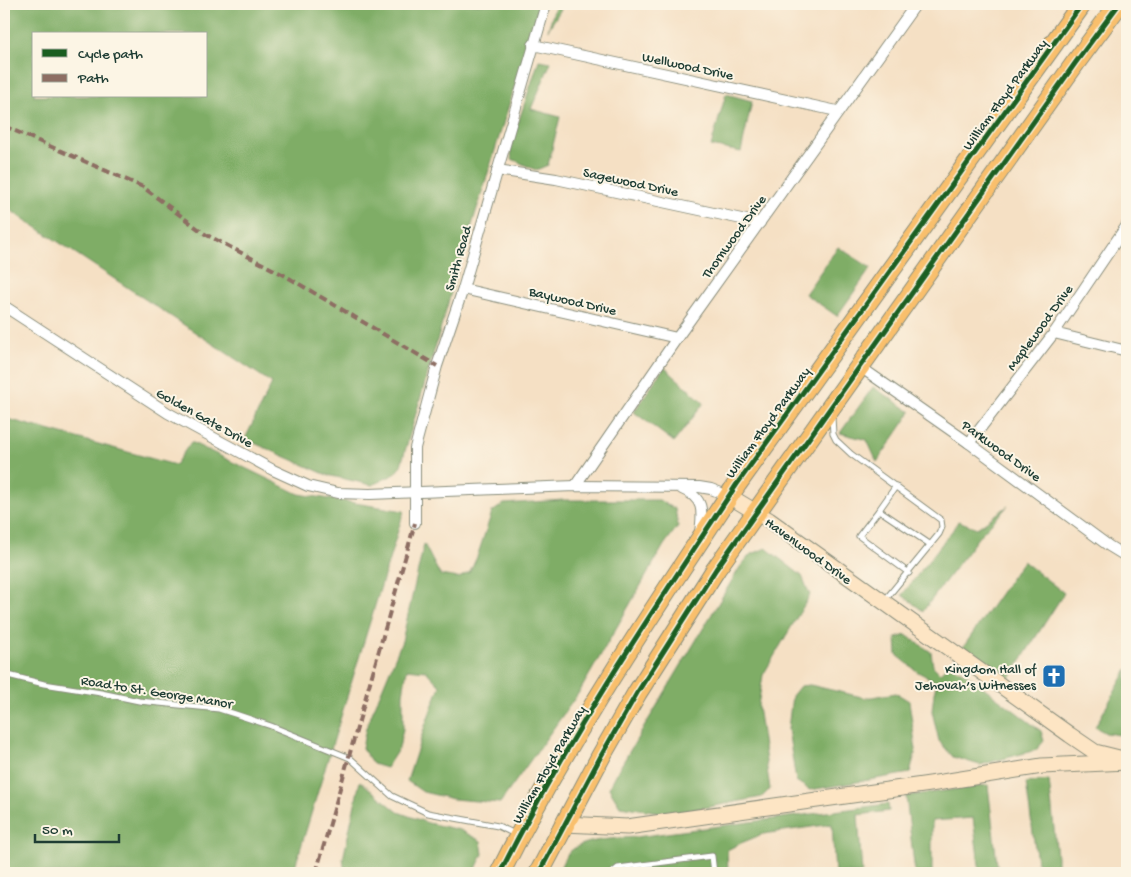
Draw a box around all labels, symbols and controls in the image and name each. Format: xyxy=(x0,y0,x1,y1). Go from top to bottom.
legend xyxy=(32,32,208,98)
street label: William Floyd Parkway xyxy=(960,36,1052,154)
text: Cycle path xyxy=(78,46,143,64)
street label: Wellwood Drive xyxy=(640,49,735,86)
text: Path xyxy=(77,70,109,88)
street label: Sagewood Drive xyxy=(581,165,680,202)
street label: Thornwood Drive xyxy=(698,192,772,283)
street label: Smith Road xyxy=(442,223,477,293)
street label: Maplewood Drive xyxy=(1004,282,1078,375)
street label: Baywood Drive xyxy=(526,284,619,321)
street label: William Floyd Parkway xyxy=(723,364,815,482)
street label: Golden Gate Drive xyxy=(152,386,256,453)
street label: Parkwood Drive xyxy=(957,417,1044,487)
street label: Havenwood Drive xyxy=(761,515,855,590)
place label: Kingdom Hall of Jehovah’s Witnesses xyxy=(915,662,1038,695)
church icon: Kingdom Hall of Jehovah’s Witnesses xyxy=(1041,663,1067,689)
street label: Road to St. George Manor xyxy=(80,673,235,714)
street label: William Floyd Parkway xyxy=(509,703,591,827)
scale bar xyxy=(35,812,119,844)
text: 50 m xyxy=(42,822,73,840)

